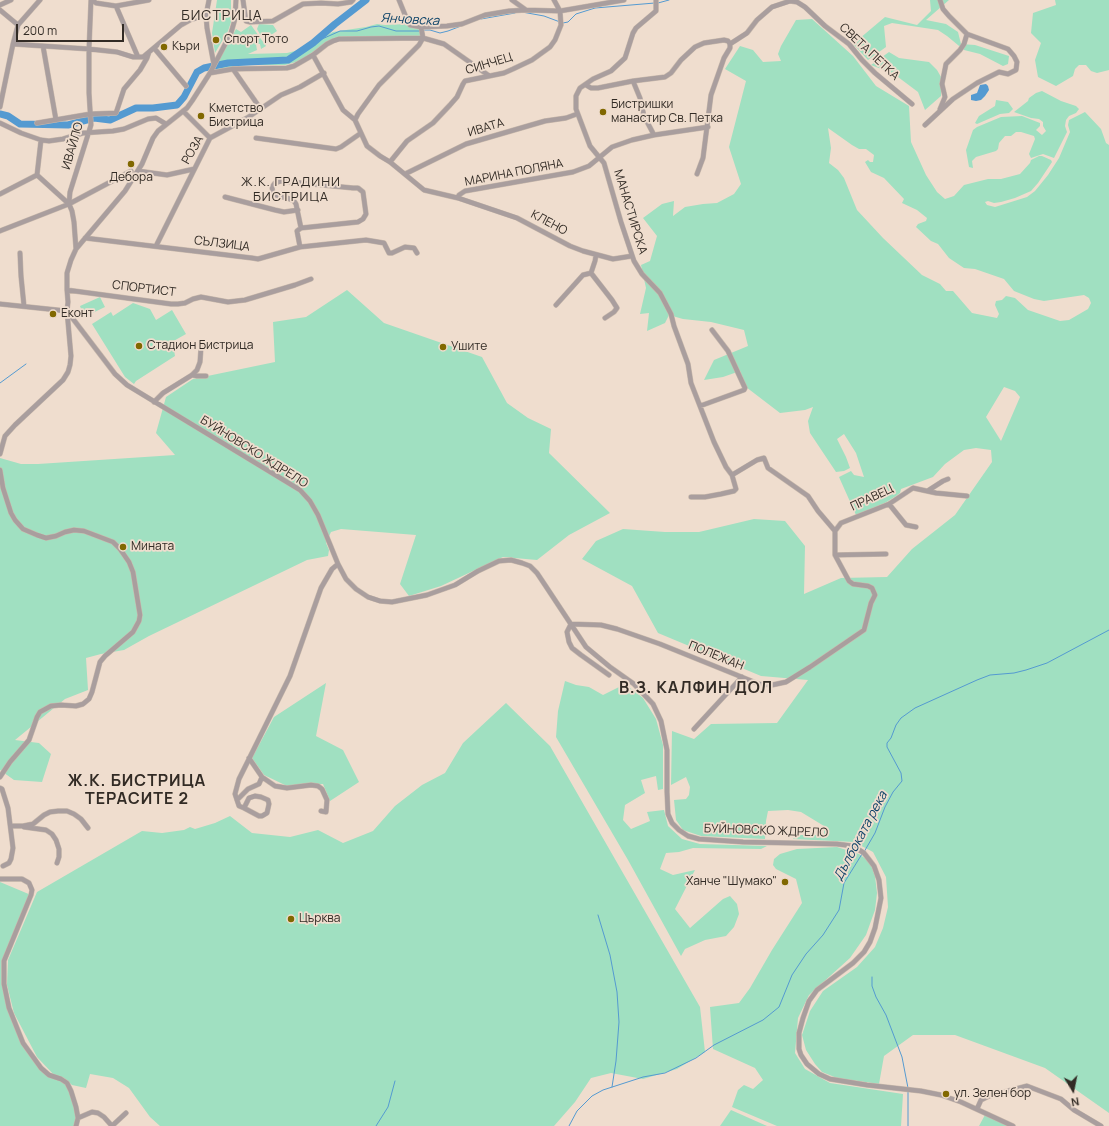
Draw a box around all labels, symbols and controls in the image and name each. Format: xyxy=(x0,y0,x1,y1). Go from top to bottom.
district label: БИСТРИЦА xyxy=(181,8,263,24)
water label: Янчовска xyxy=(380,11,440,29)
scale bar xyxy=(18,16,126,42)
street label: СВЕТА ПЕТКА xyxy=(836,21,902,83)
text: 200 m xyxy=(23,22,57,39)
place label: Спорт Тото xyxy=(224,33,288,47)
marker: Спорт Тото xyxy=(211,35,221,45)
place label: Къри xyxy=(172,40,200,54)
marker: Къри xyxy=(159,42,169,52)
street label: СИНЧЕЦ xyxy=(464,50,514,78)
place label: Бистришки манастир Св. Петка xyxy=(611,98,723,126)
place label: Кметство Бистрица xyxy=(209,102,264,130)
marker: Бистришки манастир Св. Петка xyxy=(598,107,608,117)
marker: Кметство Бистрица xyxy=(196,111,206,121)
street label: ИВАТА xyxy=(466,116,506,140)
street label: ИВАЙЛО xyxy=(59,121,87,171)
street label: РОЗА xyxy=(179,133,207,167)
street label: МАРИНА ПОЛЯНА xyxy=(464,156,564,190)
marker: Дебора xyxy=(126,159,136,169)
street label: МАНАСТИРСКА xyxy=(610,168,650,256)
place label: Дебора xyxy=(109,171,153,185)
district label: Ж.К. ГРАДИНИ БИСТРИЦА xyxy=(241,174,341,205)
street label: КЛЕНО xyxy=(528,207,570,239)
street label: СЪЛЗИЦА xyxy=(193,233,251,255)
street label: СПОРТИСТ xyxy=(111,278,177,300)
place label: Еконт xyxy=(61,307,94,321)
marker: Еконт xyxy=(48,309,58,319)
place label: Стадион Бистрица xyxy=(147,339,253,353)
place label: Ушите xyxy=(451,340,487,354)
marker: Стадион Бистрица xyxy=(134,341,144,351)
marker: Ушите xyxy=(438,342,448,352)
street label: БУЙНОВСКО ЖДРЕЛО xyxy=(197,413,311,491)
street label: ПРАВЕЦ xyxy=(848,482,896,514)
place label: Мината xyxy=(131,540,174,554)
marker: Мината xyxy=(118,542,128,552)
street label: ПОЛЕЖАН xyxy=(686,638,746,674)
district label: В.З. КАЛФИН ДОЛ xyxy=(619,679,773,699)
district label: Ж.К. БИСТРИЦА ТЕРАСИТЕ 2 xyxy=(68,772,206,810)
water label: Дълбоката река xyxy=(831,789,891,883)
street label: БУЙНОВСКО ЖДРЕЛО xyxy=(704,822,828,840)
place label: Ханче "Шумако" xyxy=(686,875,777,889)
marker: Ханче "Шумако" xyxy=(780,877,790,887)
place label: Църква xyxy=(299,912,340,926)
marker: Църква xyxy=(286,914,296,924)
north arrow xyxy=(1053,1070,1093,1110)
place label: ул. Зелен бор xyxy=(954,1087,1031,1101)
marker: ул. Зелен бор xyxy=(941,1089,951,1099)
text: N xyxy=(1070,1094,1080,1110)

